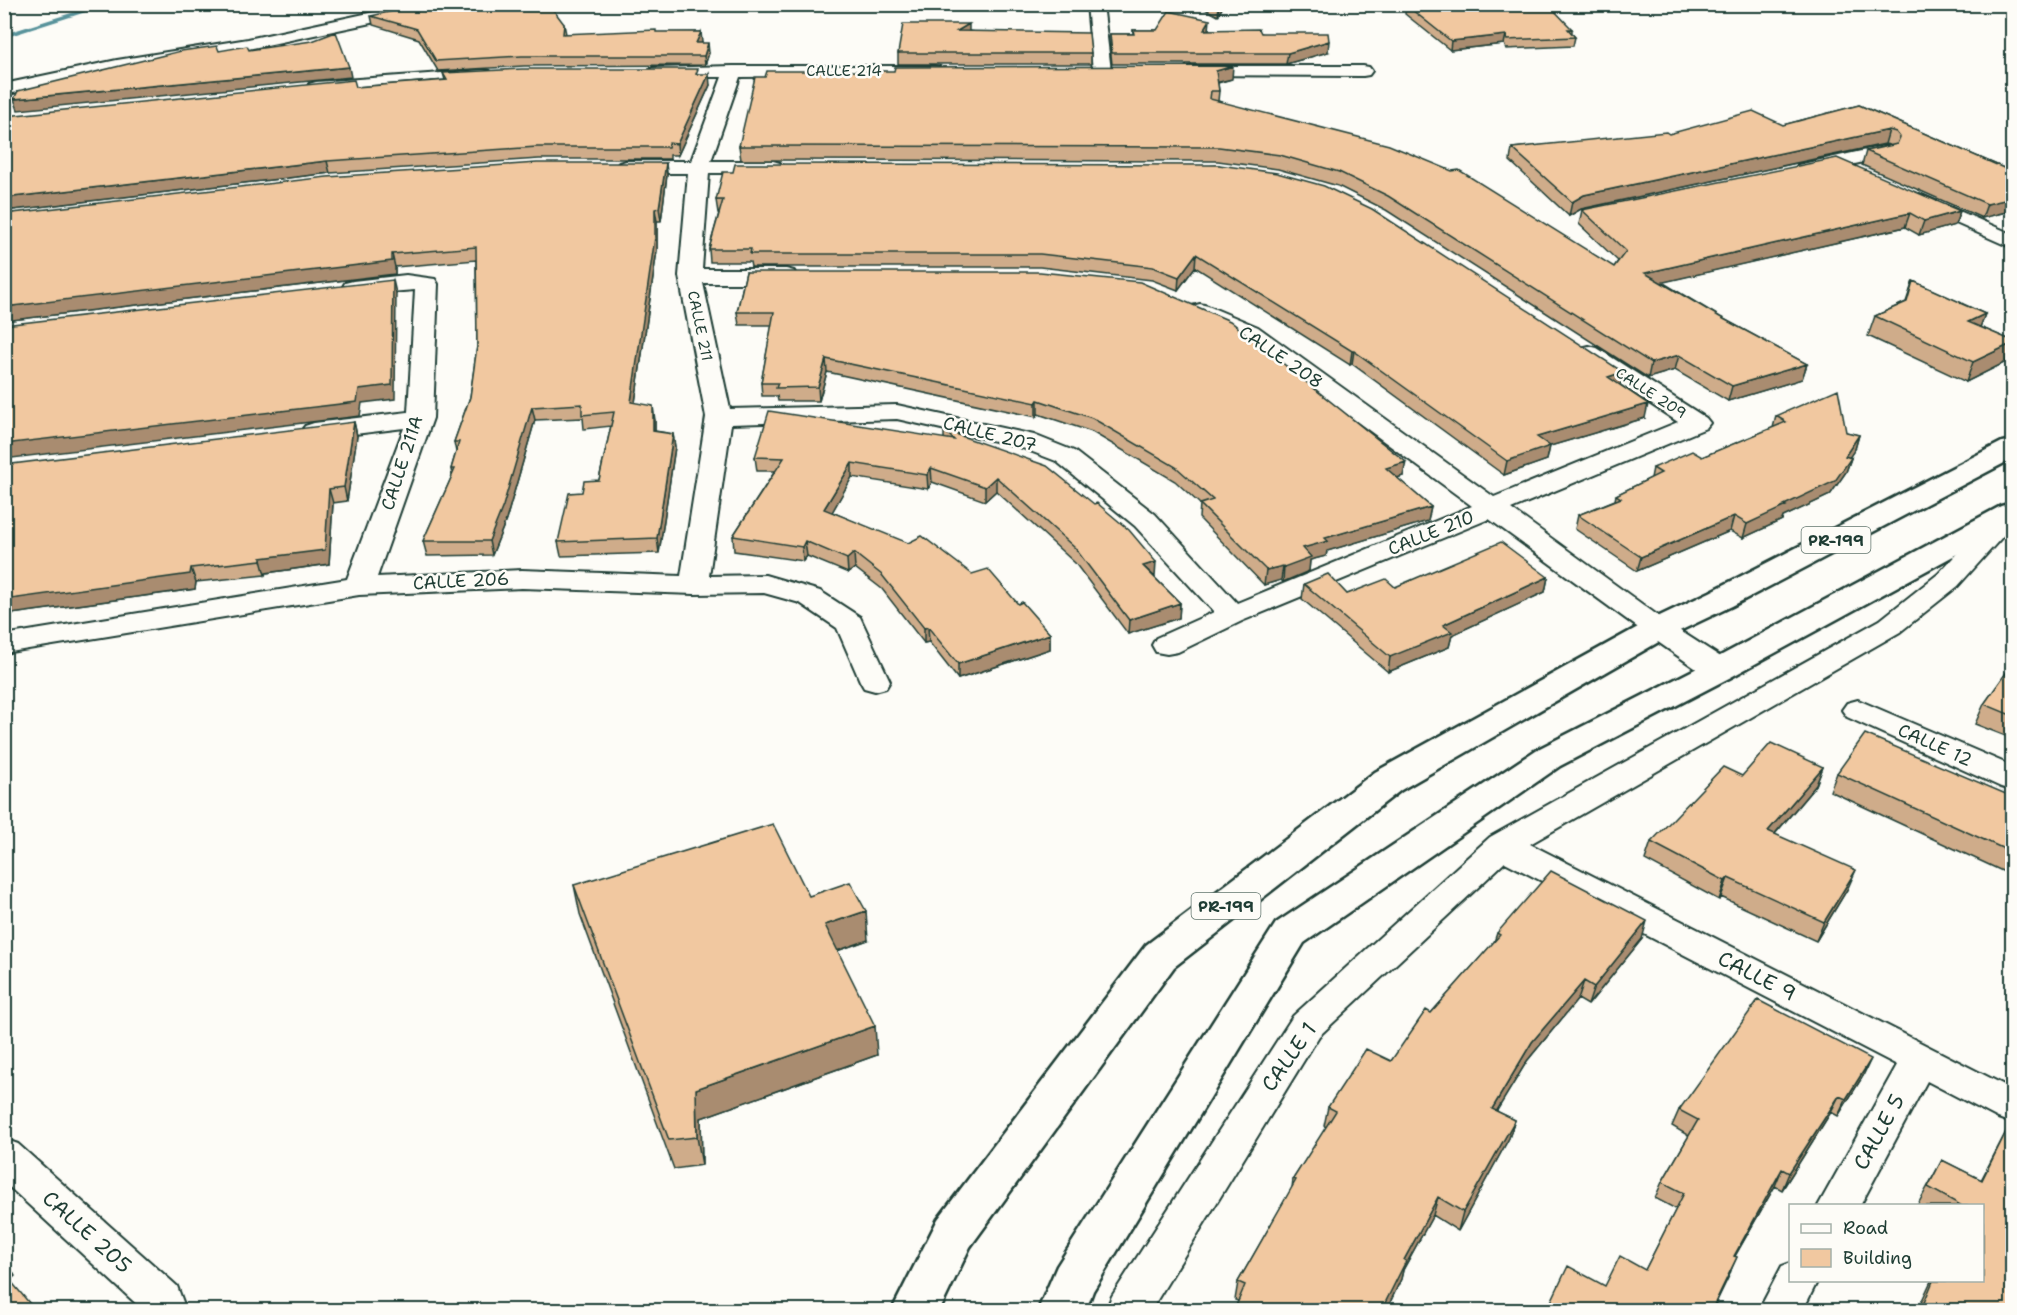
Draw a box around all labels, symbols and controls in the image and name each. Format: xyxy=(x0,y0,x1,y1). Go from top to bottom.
street label: CALLE 214 xyxy=(806,61,882,81)
street label: CALLE 211 xyxy=(683,289,717,363)
street label: CALLE 208 xyxy=(1234,320,1328,394)
street label: CALLE 209 xyxy=(1612,363,1690,423)
street label: CALLE 207 xyxy=(941,411,1039,457)
street label: CALLE 211A xyxy=(375,413,429,513)
street label: CALLE 210 xyxy=(1384,505,1478,561)
road number: PR-199 xyxy=(1802,527,1870,553)
street label: CALLE 206 xyxy=(412,566,510,596)
street label: CALLE 12 xyxy=(1894,718,1976,772)
road number: PR-199 xyxy=(1192,893,1260,919)
street label: CALLE 9 xyxy=(1713,944,1801,1008)
street label: CALLE 1 xyxy=(1255,1017,1323,1097)
street label: CALLE 5 xyxy=(1847,1089,1911,1175)
street label: CALLE 205 xyxy=(36,1184,138,1280)
legend xyxy=(1789,1204,1984,1282)
text: Road xyxy=(1843,1216,1888,1240)
text: Building xyxy=(1843,1246,1912,1270)

